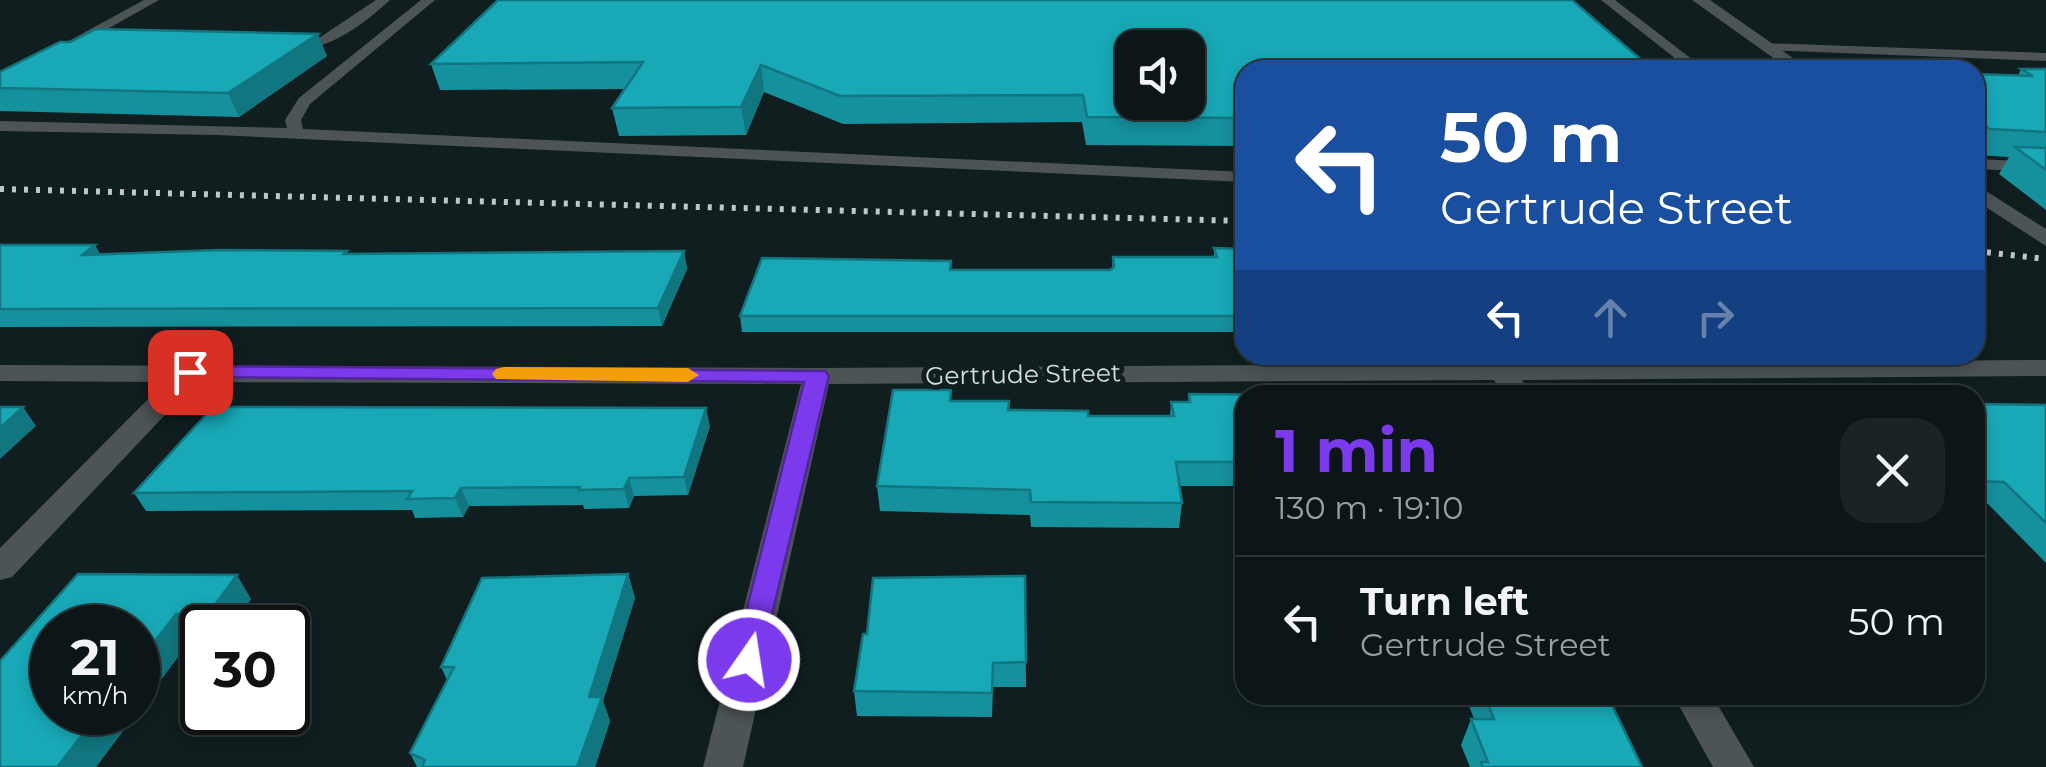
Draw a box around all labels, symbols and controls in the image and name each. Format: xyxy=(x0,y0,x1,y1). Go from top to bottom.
map controls xyxy=(1115,30,1205,120)
button: sound xyxy=(1115,30,1205,120)
text: 50 m xyxy=(1440,94,1622,180)
icon: left xyxy=(1275,100,1405,230)
text: Gertrude Street xyxy=(1440,180,1793,235)
icon: left xyxy=(1478,290,1533,345)
icon: ahead xyxy=(1583,290,1638,345)
icon: right xyxy=(1688,290,1743,345)
pin xyxy=(148,330,233,415)
icon: arrive xyxy=(163,345,218,400)
street label: Gertrude Street xyxy=(925,357,1121,391)
text: 1 min xyxy=(1275,414,1438,487)
button: close xyxy=(1840,418,1945,523)
text: 130 m · 19:10 xyxy=(1275,488,1464,527)
text: Turn left xyxy=(1360,578,1529,625)
icon: left xyxy=(1275,594,1330,649)
text: 50 m xyxy=(1848,598,1945,645)
speed limit sign: 30 xyxy=(180,605,310,735)
position arrow xyxy=(697,608,801,712)
text: Gertrude Street xyxy=(1360,625,1611,664)
text: 21 xyxy=(70,627,120,688)
text: km/h xyxy=(62,680,128,710)

